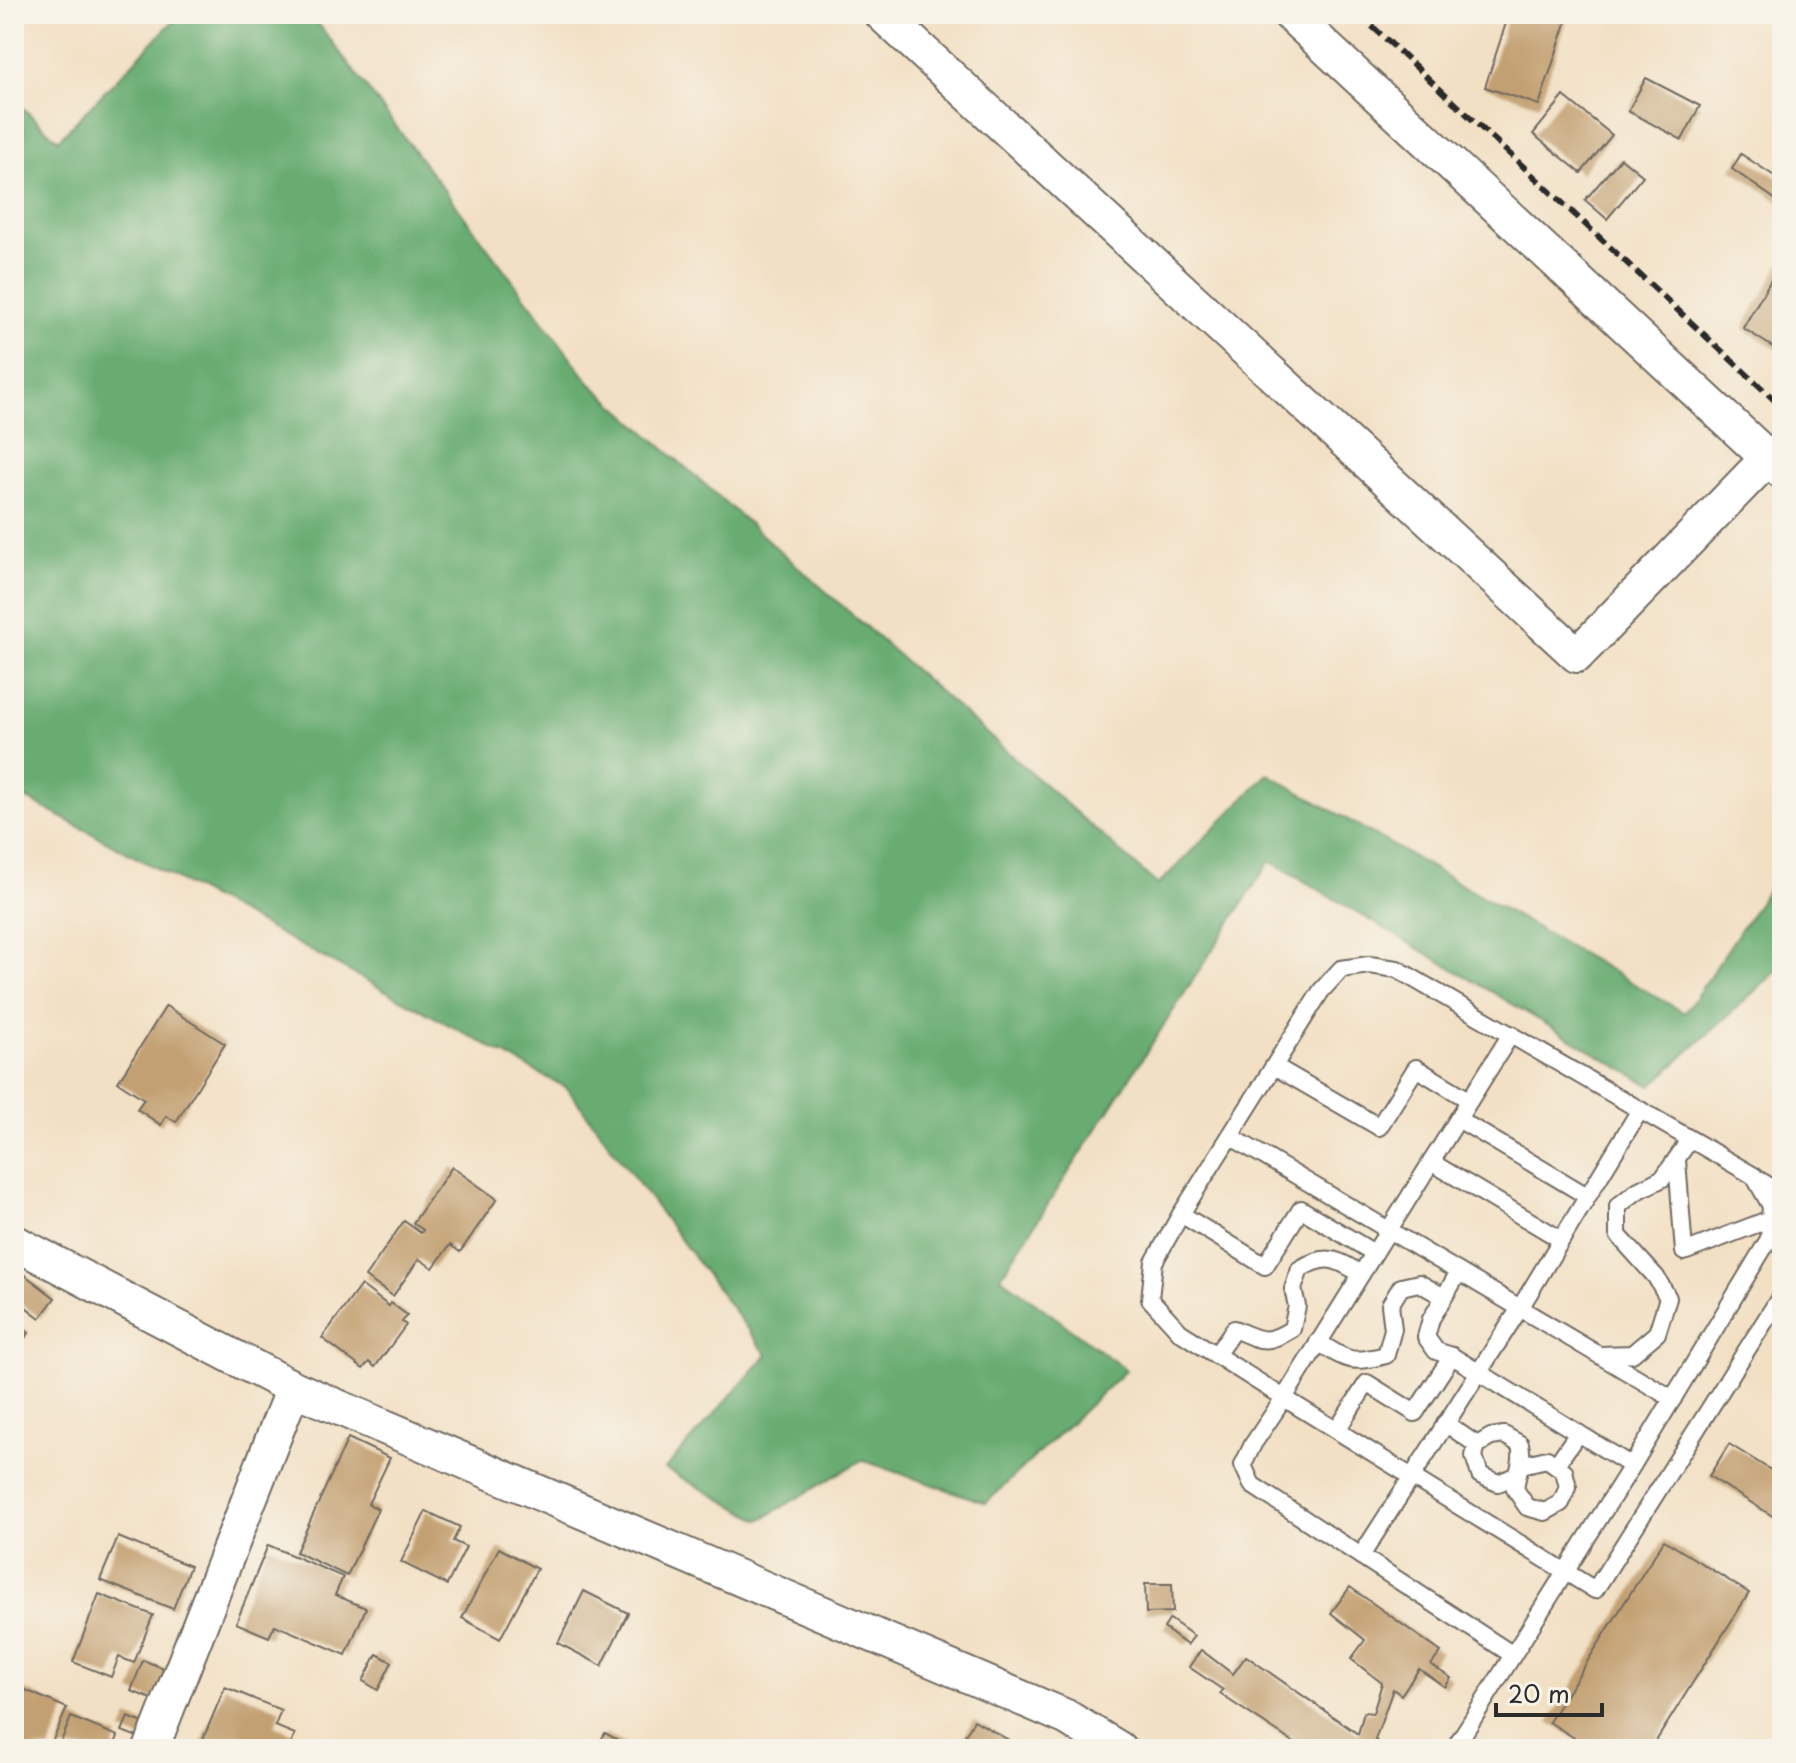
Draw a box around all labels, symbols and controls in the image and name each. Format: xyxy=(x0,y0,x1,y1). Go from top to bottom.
scale bar xyxy=(1496,1667,1602,1717)
text: 20 m xyxy=(1508,1675,1570,1711)

